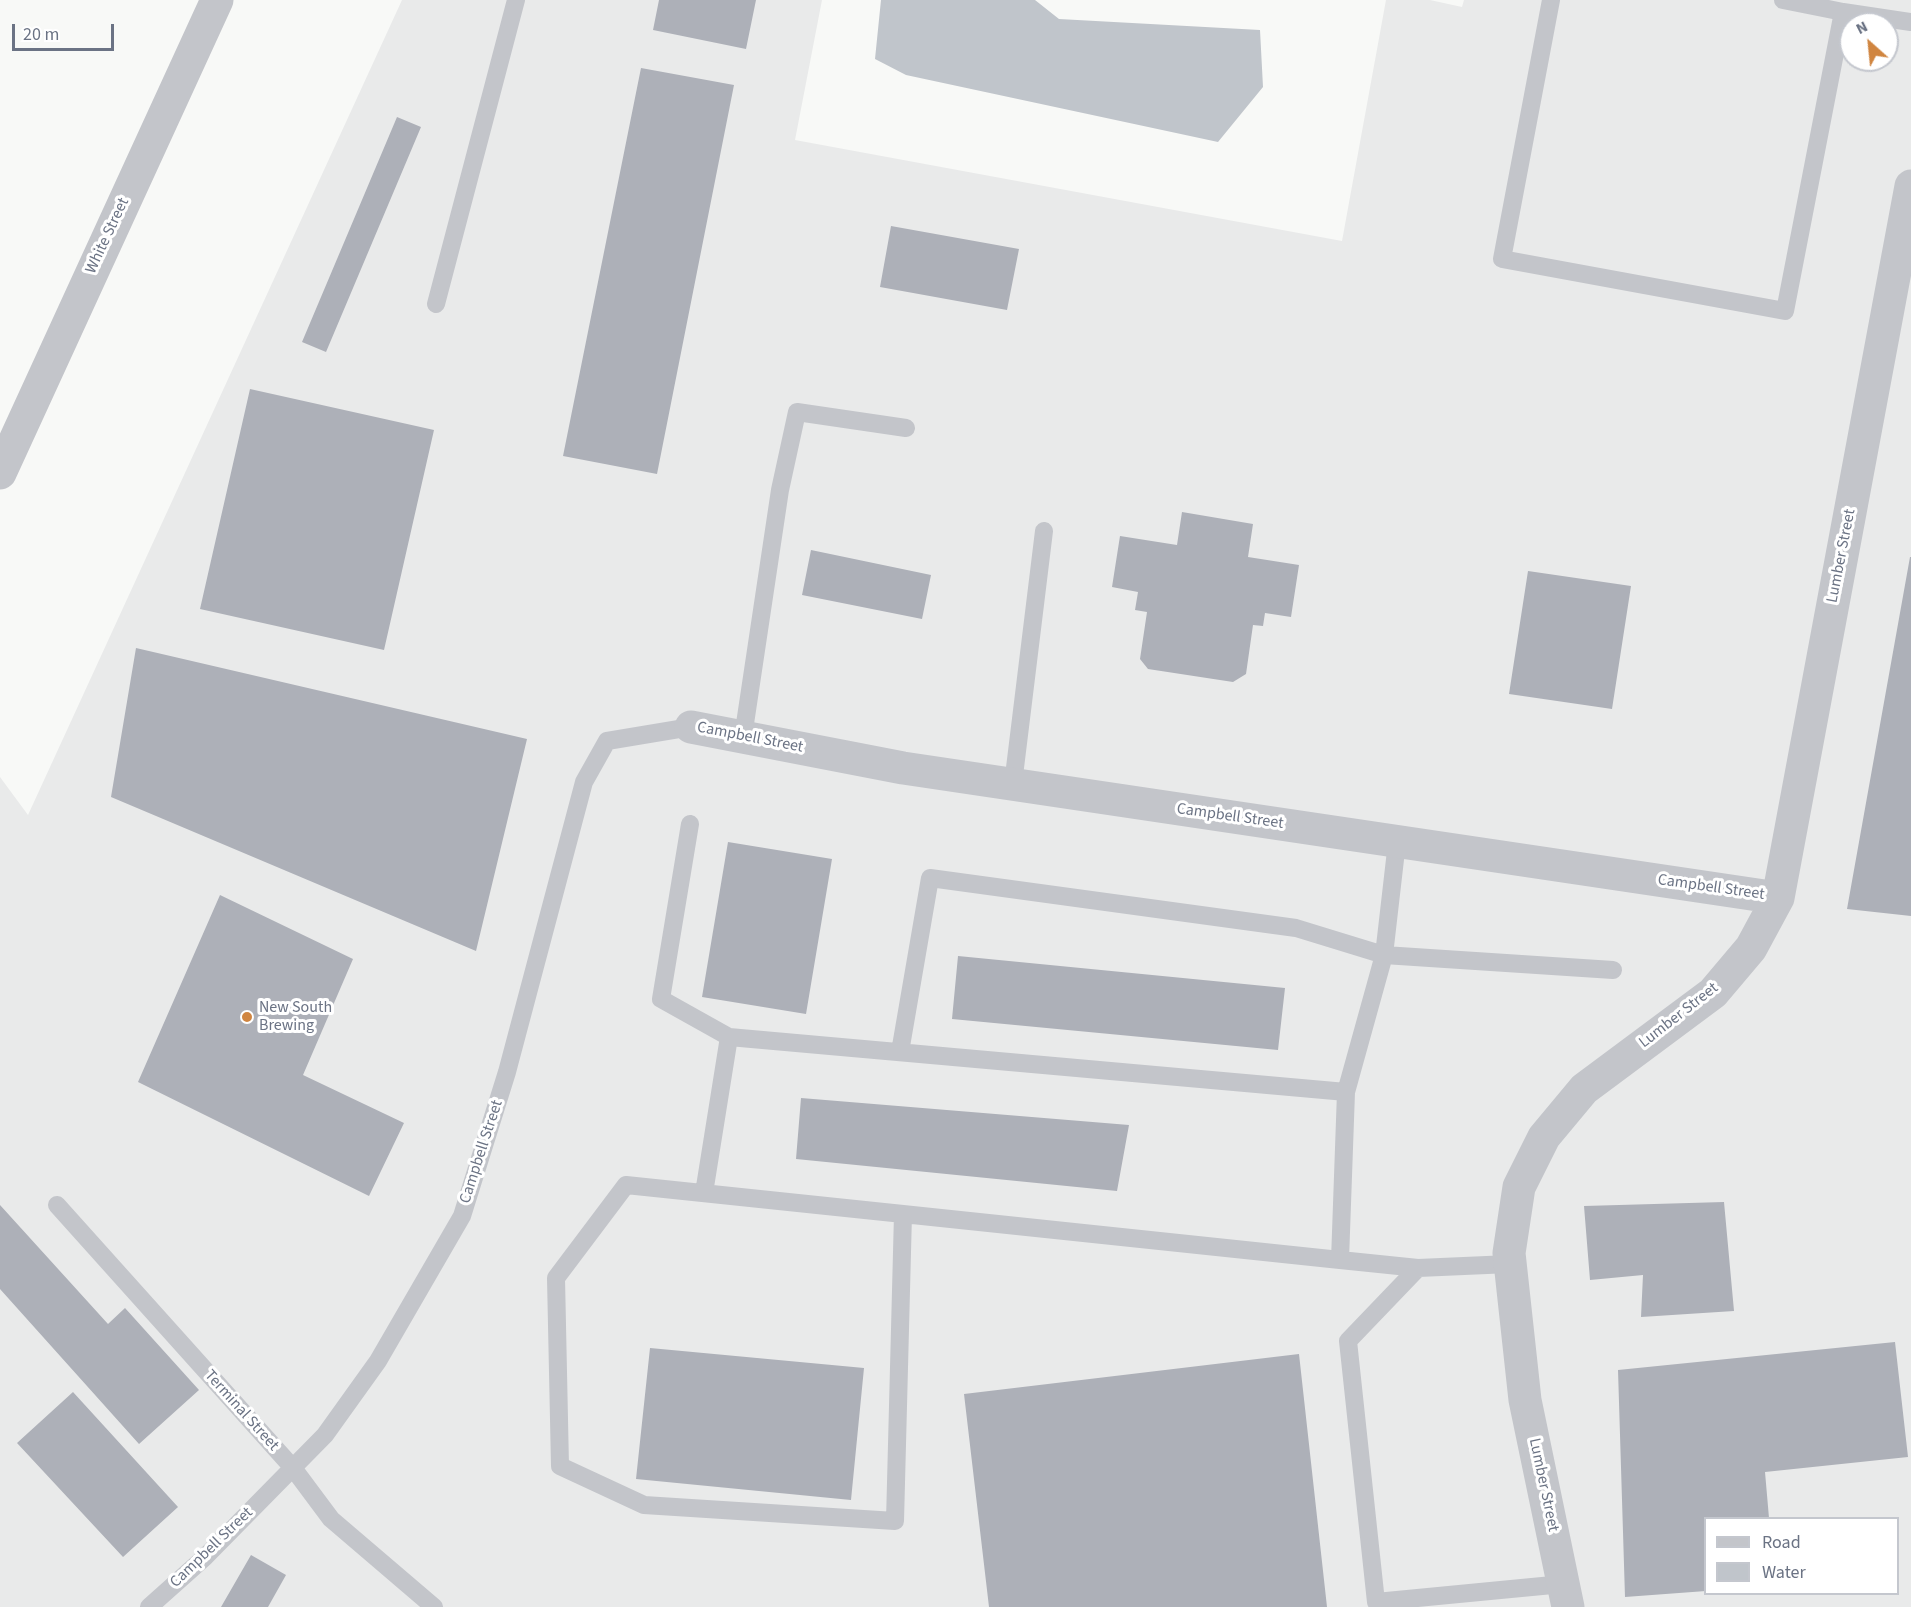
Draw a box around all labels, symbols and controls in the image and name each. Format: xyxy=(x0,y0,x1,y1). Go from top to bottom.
scale bar xyxy=(15,12,117,50)
north arrow xyxy=(1839,12,1899,72)
text: N xyxy=(1852,16,1871,40)
text: 20 m xyxy=(23,22,59,47)
street label: White Street xyxy=(82,195,134,277)
street label: Lumber Street xyxy=(1823,507,1861,605)
street label: Campbell Street xyxy=(695,718,805,758)
street label: Campbell Street xyxy=(1175,800,1285,834)
street label: Campbell Street xyxy=(1656,871,1766,905)
street label: Lumber Street xyxy=(1636,979,1722,1053)
place label: New South Brewing xyxy=(259,998,332,1036)
marker: New South Brewing xyxy=(240,1010,254,1024)
street label: Campbell Street xyxy=(456,1098,508,1206)
street label: Terminal Street xyxy=(200,1367,282,1455)
street label: Lumber Street xyxy=(1524,1436,1562,1534)
street label: Campbell Street xyxy=(167,1504,257,1592)
legend xyxy=(1704,1517,1899,1595)
text: Road xyxy=(1762,1530,1801,1555)
text: Water xyxy=(1762,1560,1806,1585)

